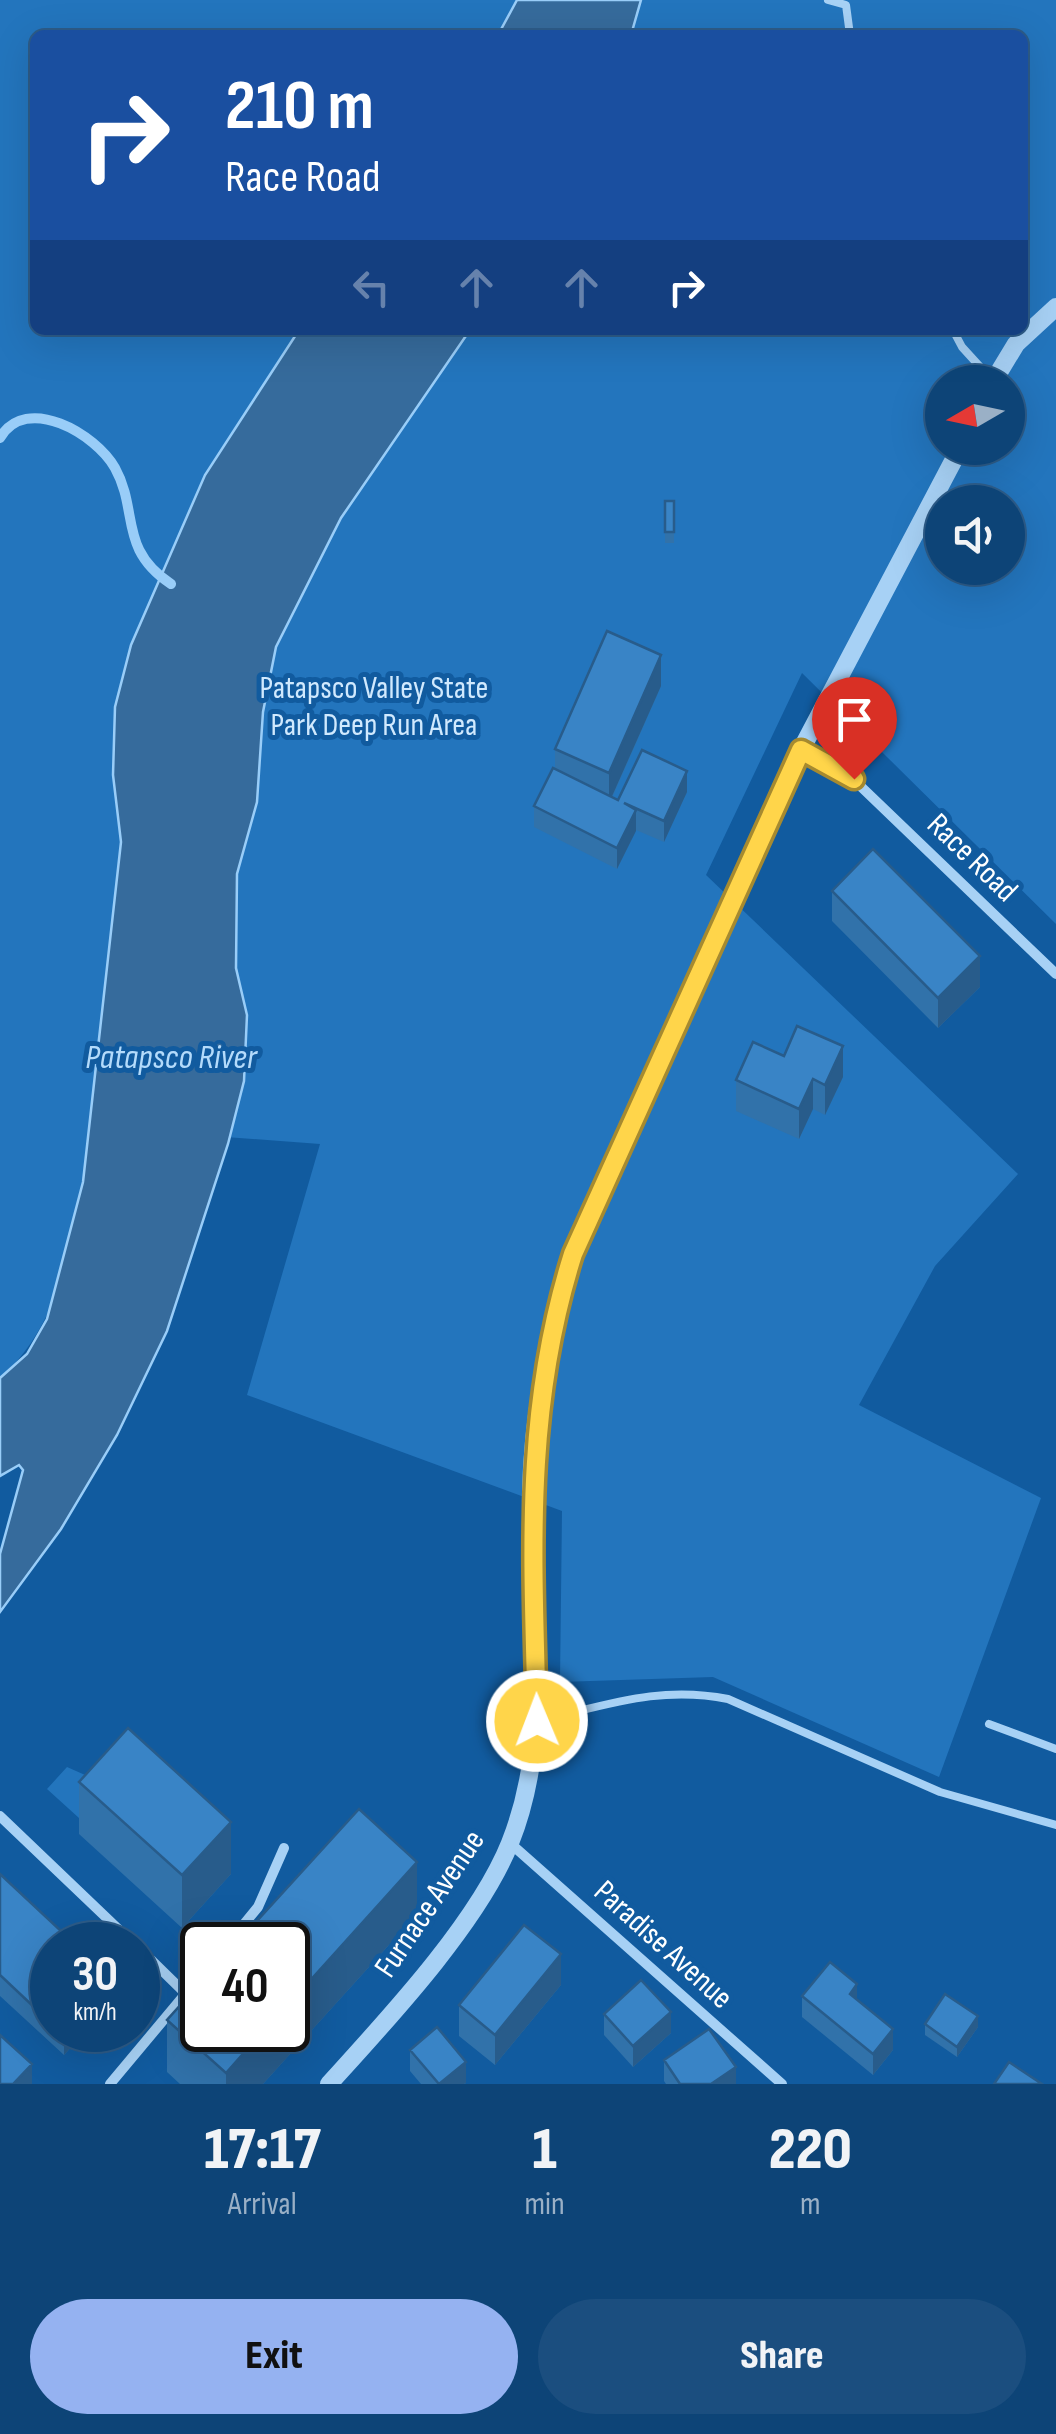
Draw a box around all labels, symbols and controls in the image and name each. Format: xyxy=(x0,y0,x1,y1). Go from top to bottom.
text: 210 m xyxy=(225,65,374,149)
icon: right xyxy=(60,70,190,200)
text: Race Road xyxy=(225,150,381,205)
icon: left xyxy=(344,260,399,315)
icon: ahead xyxy=(449,260,504,315)
icon: ahead xyxy=(554,260,609,315)
icon: right xyxy=(659,260,714,315)
north arrow xyxy=(925,365,1025,465)
map controls xyxy=(925,365,1025,585)
button: sound xyxy=(925,485,1025,585)
park label: Patapsco Valley State Park Deep Run Area xyxy=(260,669,488,745)
pin xyxy=(812,677,897,780)
icon: arrive xyxy=(827,692,882,747)
street label: Race Road xyxy=(919,806,1025,910)
water label: Patapsco River xyxy=(85,1036,258,1079)
position arrow xyxy=(485,1669,589,1773)
street label: Furnace Avenue xyxy=(366,1823,494,1985)
street label: Paradise Avenue xyxy=(586,1872,740,2018)
speed limit sign: 40 xyxy=(180,1922,310,2052)
text: 30 xyxy=(72,1945,118,2005)
text: km/h xyxy=(73,1997,117,2028)
text: 17:17 xyxy=(204,2114,321,2186)
text: 1 xyxy=(532,2114,557,2186)
text: 220 xyxy=(769,2114,852,2186)
text: Arrival xyxy=(228,2185,297,2224)
text: min xyxy=(525,2185,565,2224)
text: m xyxy=(800,2185,821,2224)
button: Exit xyxy=(30,2299,518,2414)
button: Share xyxy=(538,2299,1026,2414)

